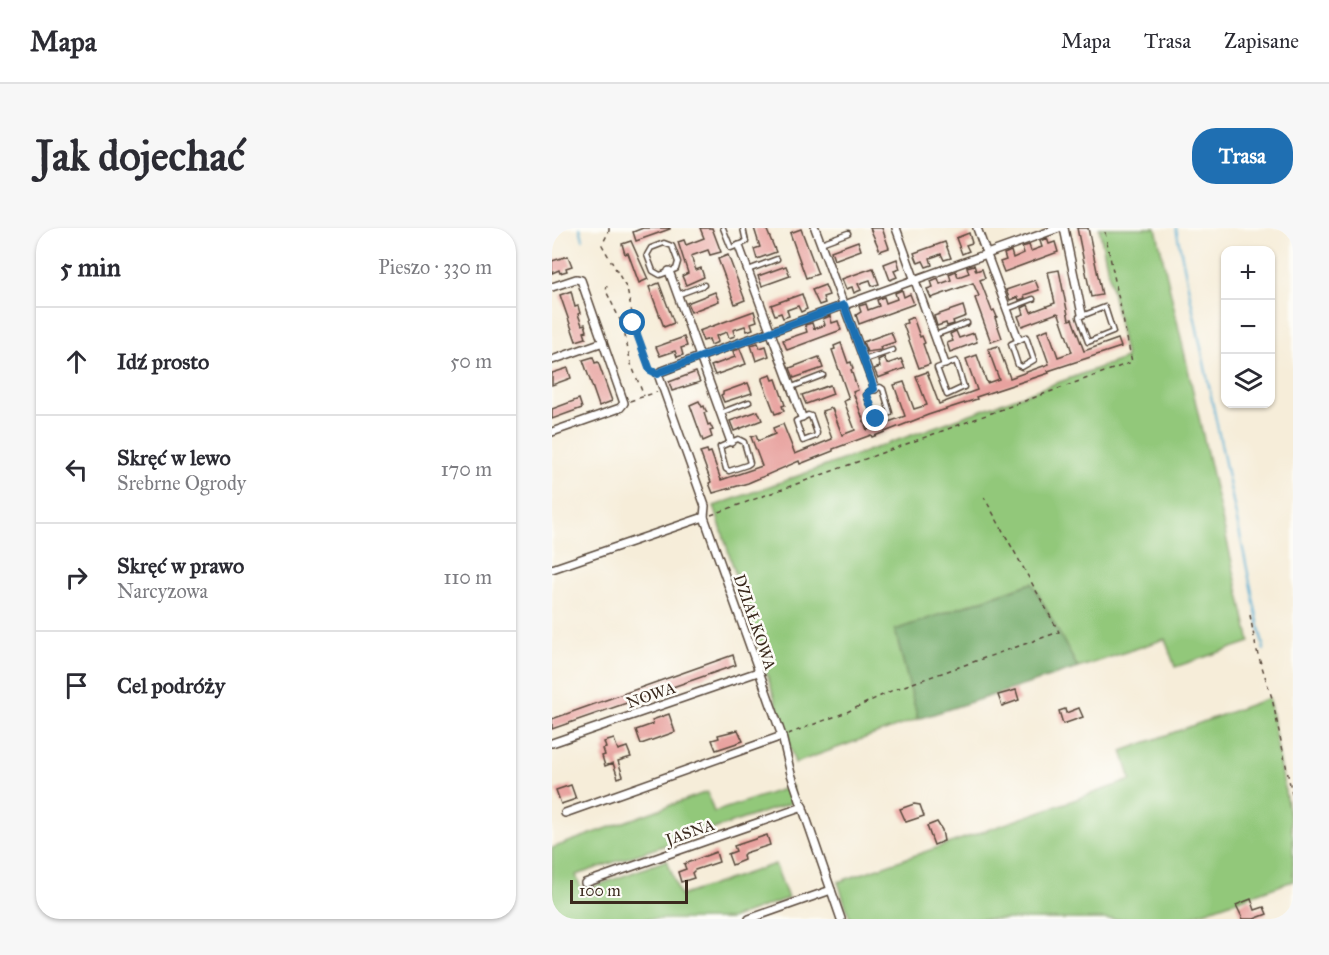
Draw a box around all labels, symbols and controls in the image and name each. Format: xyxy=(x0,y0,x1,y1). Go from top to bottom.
text: Mapa xyxy=(30,24,97,59)
text: Mapa xyxy=(1061,28,1111,54)
text: Trasa xyxy=(1144,28,1191,54)
text: Zapisane xyxy=(1224,28,1299,54)
button: Trasa xyxy=(1192,128,1293,184)
text: Jak dojechać xyxy=(36,130,245,182)
map controls xyxy=(1221,246,1275,408)
button: + xyxy=(1221,246,1275,300)
text: 5 min xyxy=(60,251,121,283)
text: Pieszo · 330 m xyxy=(378,255,492,279)
button: − xyxy=(1221,300,1275,354)
route start xyxy=(619,309,645,335)
icon: ahead xyxy=(60,345,93,378)
text: Idź prosto xyxy=(117,348,209,375)
text: 50 m xyxy=(450,349,492,373)
button: layers xyxy=(1221,354,1275,408)
route end xyxy=(862,405,888,431)
text: Skręć w lewo xyxy=(117,444,231,471)
icon: left xyxy=(60,453,93,486)
text: 170 m xyxy=(441,457,492,481)
text: Srebrne Ogrody xyxy=(117,471,246,495)
text: Skręć w prawo xyxy=(117,552,244,579)
icon: right xyxy=(60,561,93,594)
text: 110 m xyxy=(444,565,492,589)
street label: DZIAŁKOWA xyxy=(730,572,780,673)
text: Narcyzowa xyxy=(117,579,208,603)
icon: arrive xyxy=(60,669,93,702)
text: Cel podróży xyxy=(117,672,225,699)
street label: NOWA xyxy=(624,678,678,712)
street label: JASNA xyxy=(661,815,718,851)
scale bar xyxy=(570,877,688,904)
text: 100 m xyxy=(579,881,621,900)

